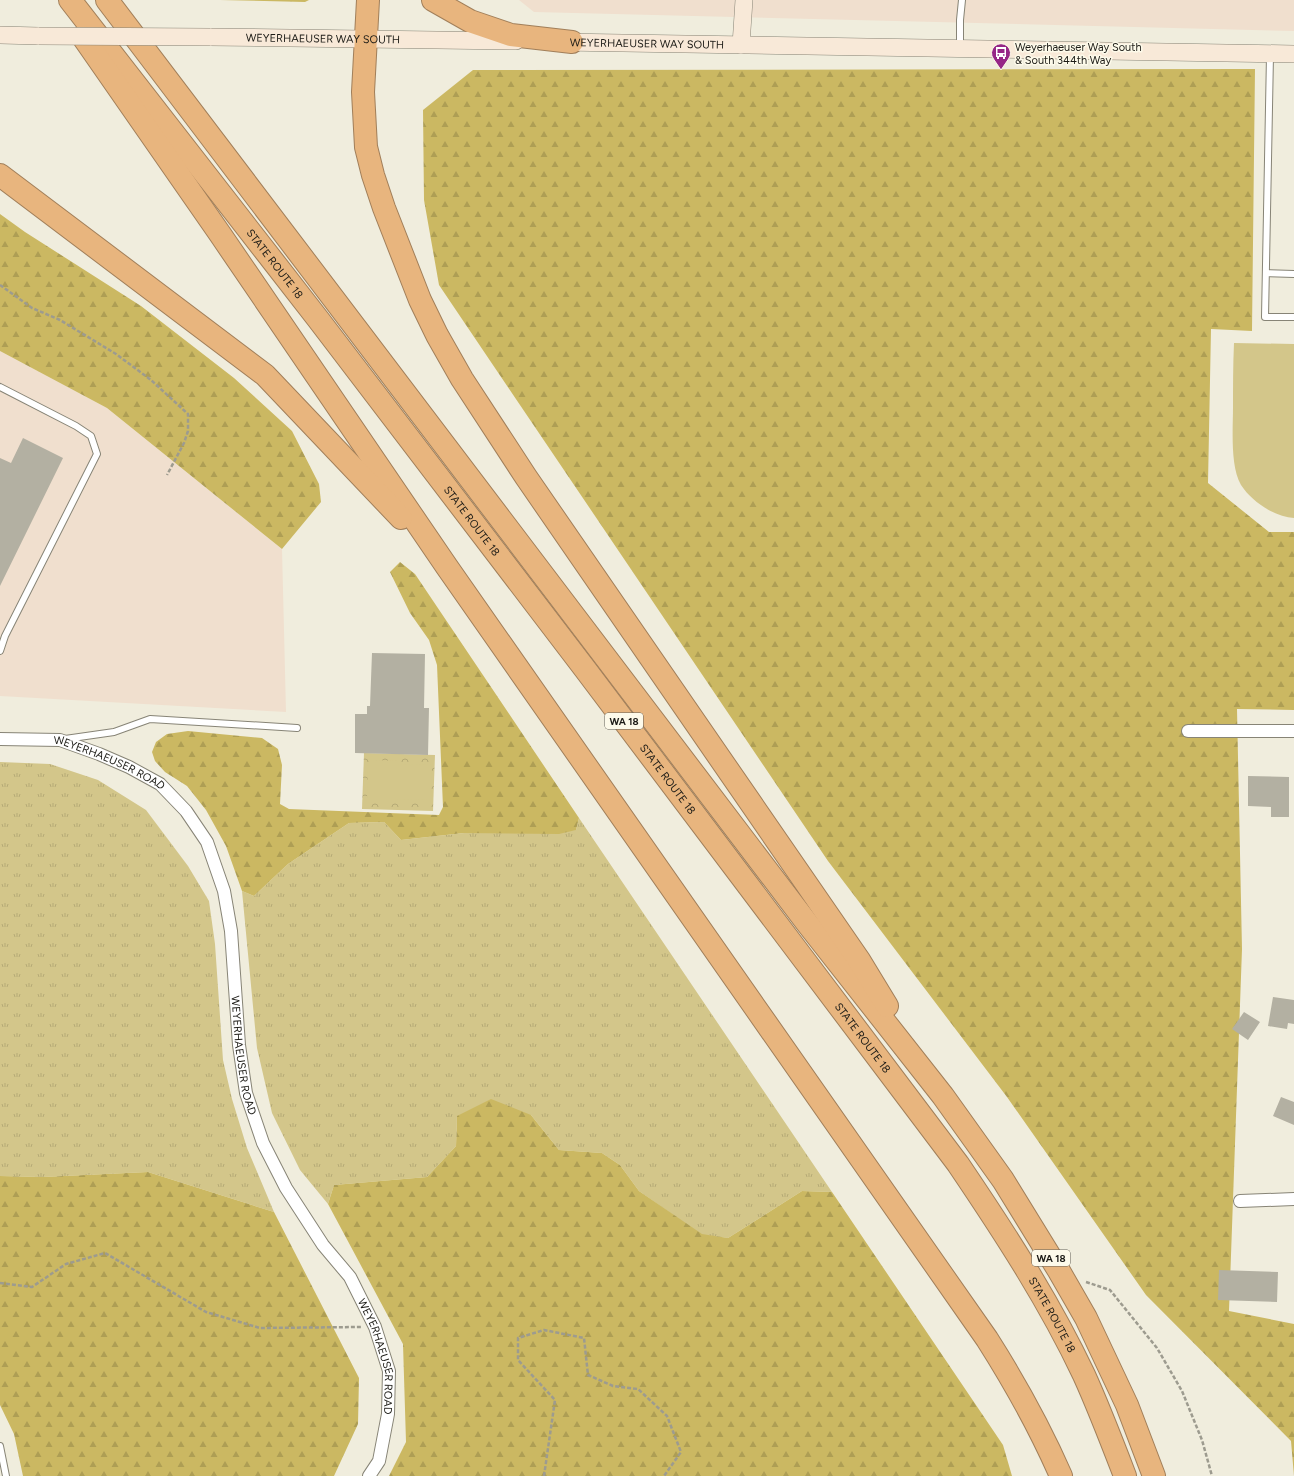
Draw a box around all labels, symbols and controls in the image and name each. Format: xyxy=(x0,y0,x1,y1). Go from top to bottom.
street label: WEYERHAEUSER WAY SOUTH xyxy=(246,31,400,46)
street label: WEYERHAEUSER WAY SOUTH xyxy=(570,36,724,52)
place label: Weyerhaeuser Way South & South 344th Way xyxy=(1015,41,1142,67)
bus stop icon: Weyerhaeuser Way South & South 344th Way xyxy=(990,42,1012,70)
street label: STATE ROUTE 18 xyxy=(244,227,306,302)
street label: STATE ROUTE 18 xyxy=(441,484,503,559)
road number: WA 18 xyxy=(605,713,643,729)
street label: WEYERHAEUSER ROAD xyxy=(54,734,168,793)
street label: STATE ROUTE 18 xyxy=(637,742,698,817)
street label: WEYERHAEUSER ROAD xyxy=(229,995,259,1117)
street label: STATE ROUTE 18 xyxy=(832,1000,893,1076)
road number: WA 18 xyxy=(1032,1250,1070,1266)
street label: STATE ROUTE 18 xyxy=(1026,1275,1078,1355)
street label: WEYERHAEUSER ROAD xyxy=(355,1297,396,1415)

